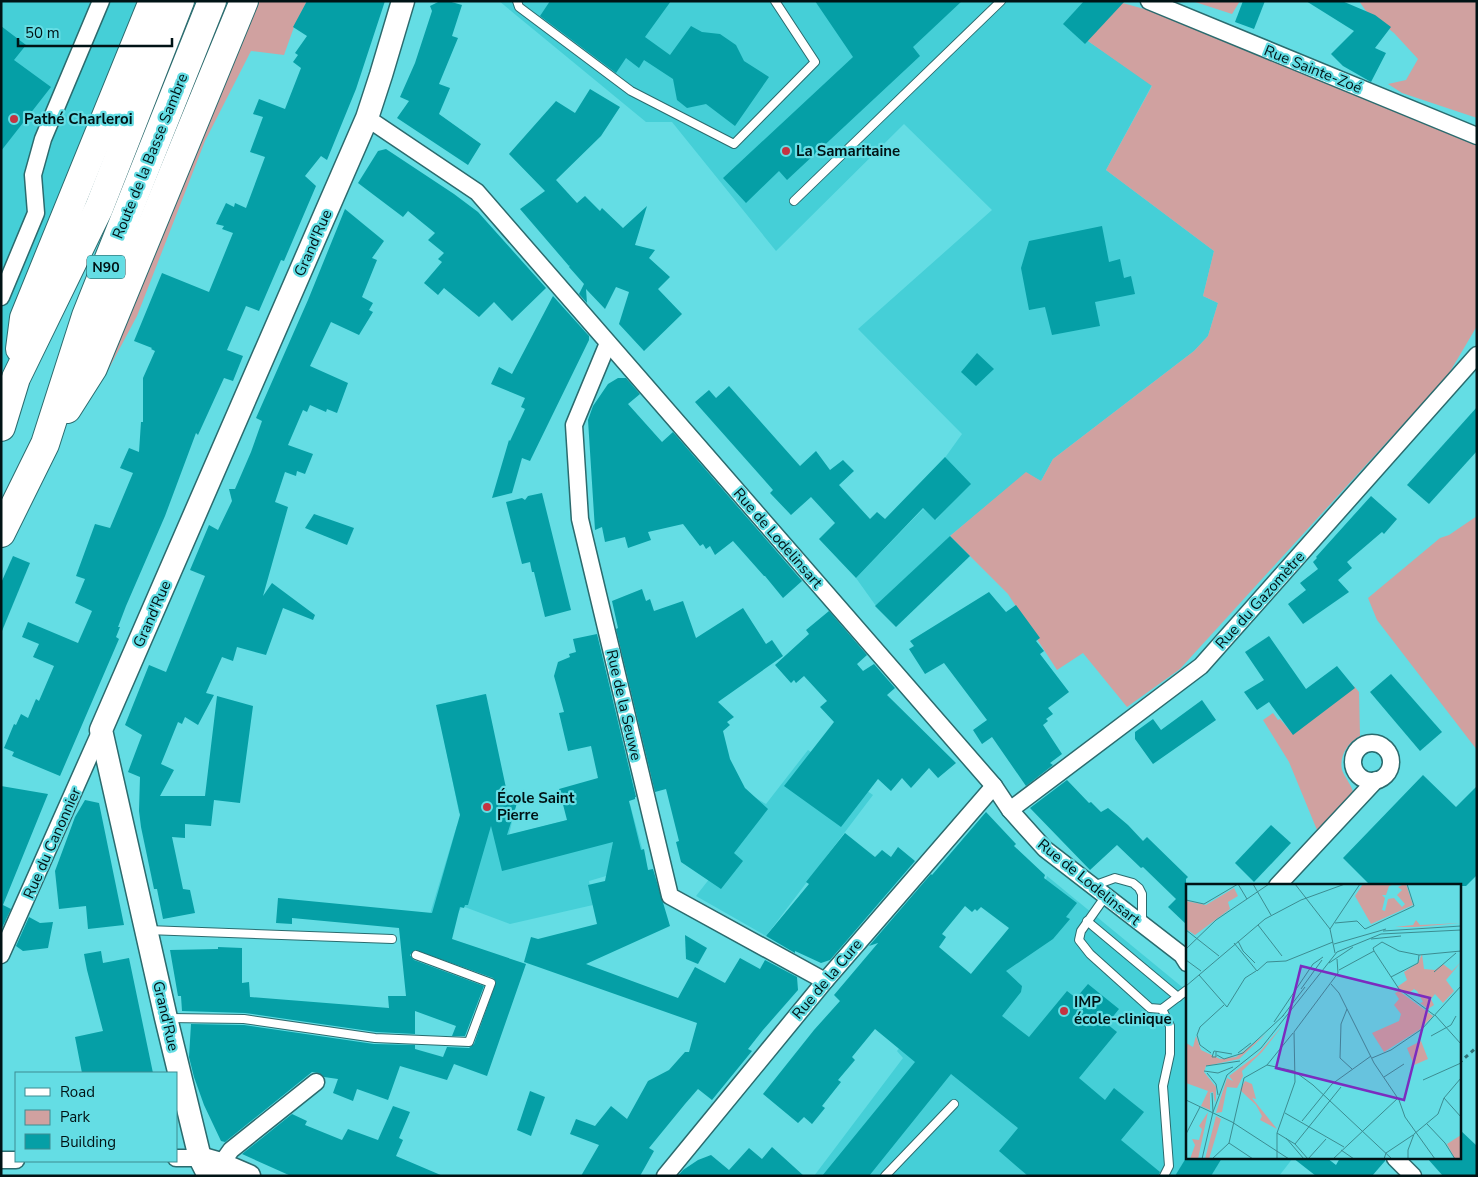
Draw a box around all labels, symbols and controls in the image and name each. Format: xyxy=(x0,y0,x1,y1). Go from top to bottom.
scale bar xyxy=(18,15,171,47)
text: 50 m xyxy=(25,23,60,43)
street label: Rue Sainte-Zoé xyxy=(1261,40,1365,98)
street label: Route de la Basse Sambre xyxy=(108,70,192,242)
place label: Pathé Charleroi xyxy=(24,109,132,129)
marker: Pathé Charleroi xyxy=(8,113,20,125)
place label: La Samaritaine xyxy=(796,141,900,161)
marker: La Samaritaine xyxy=(780,145,792,157)
street label: Grand'Rue xyxy=(289,206,337,280)
road number: N90 xyxy=(87,256,125,278)
street label: Rue de Lodelinsart xyxy=(729,484,828,593)
street label: Rue du Gazomètre xyxy=(1211,547,1309,653)
street label: Grand'Rue xyxy=(128,577,176,651)
street label: Rue de la Seuwe xyxy=(602,648,646,762)
street label: Rue du Canonnier xyxy=(18,784,86,902)
place label: École Saint Pierre xyxy=(497,788,575,825)
marker: École Saint Pierre xyxy=(481,801,493,813)
street label: Rue de Lodelinsart xyxy=(1034,834,1145,930)
inset map xyxy=(1186,884,1460,1160)
street label: Rue de la Cure xyxy=(788,935,866,1023)
street label: Grand'Rue xyxy=(148,979,184,1053)
place label: IMP école-clinique xyxy=(1074,992,1172,1029)
marker: IMP école-clinique xyxy=(1058,1005,1070,1017)
legend xyxy=(15,1072,178,1162)
text: Road xyxy=(60,1082,95,1102)
text: Park xyxy=(60,1107,90,1127)
text: Building xyxy=(60,1132,116,1152)

